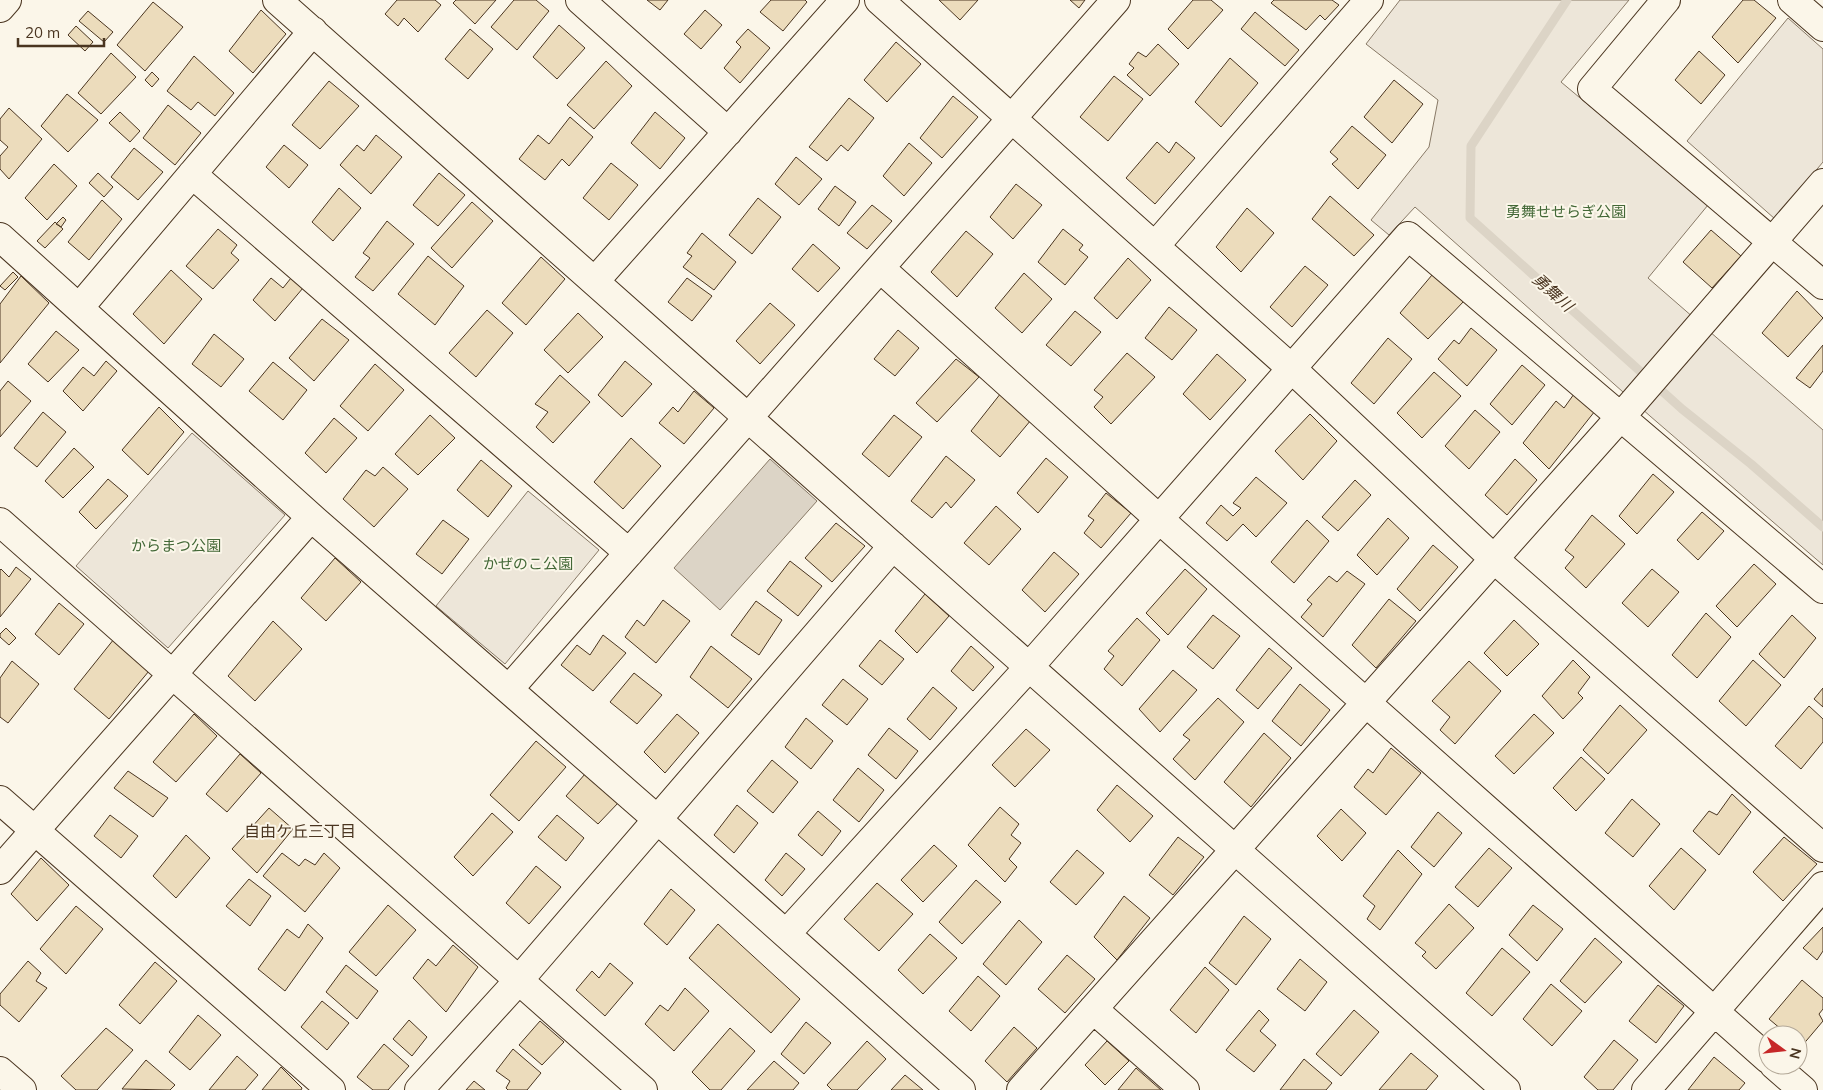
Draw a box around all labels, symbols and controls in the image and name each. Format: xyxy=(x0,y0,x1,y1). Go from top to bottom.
scale bar xyxy=(18,15,104,47)
text: 20 m xyxy=(25,23,60,42)
park label: 勇舞せせらぎ公園 xyxy=(1506,202,1626,221)
water label: 勇舞川 xyxy=(1528,269,1579,317)
park label: からまつ公園 xyxy=(131,536,221,555)
park label: かぜのこ公園 xyxy=(483,554,573,573)
district label: 自由ケ丘三丁目 xyxy=(244,821,356,841)
north arrow xyxy=(1758,1025,1808,1075)
text: N xyxy=(1785,1046,1806,1061)

